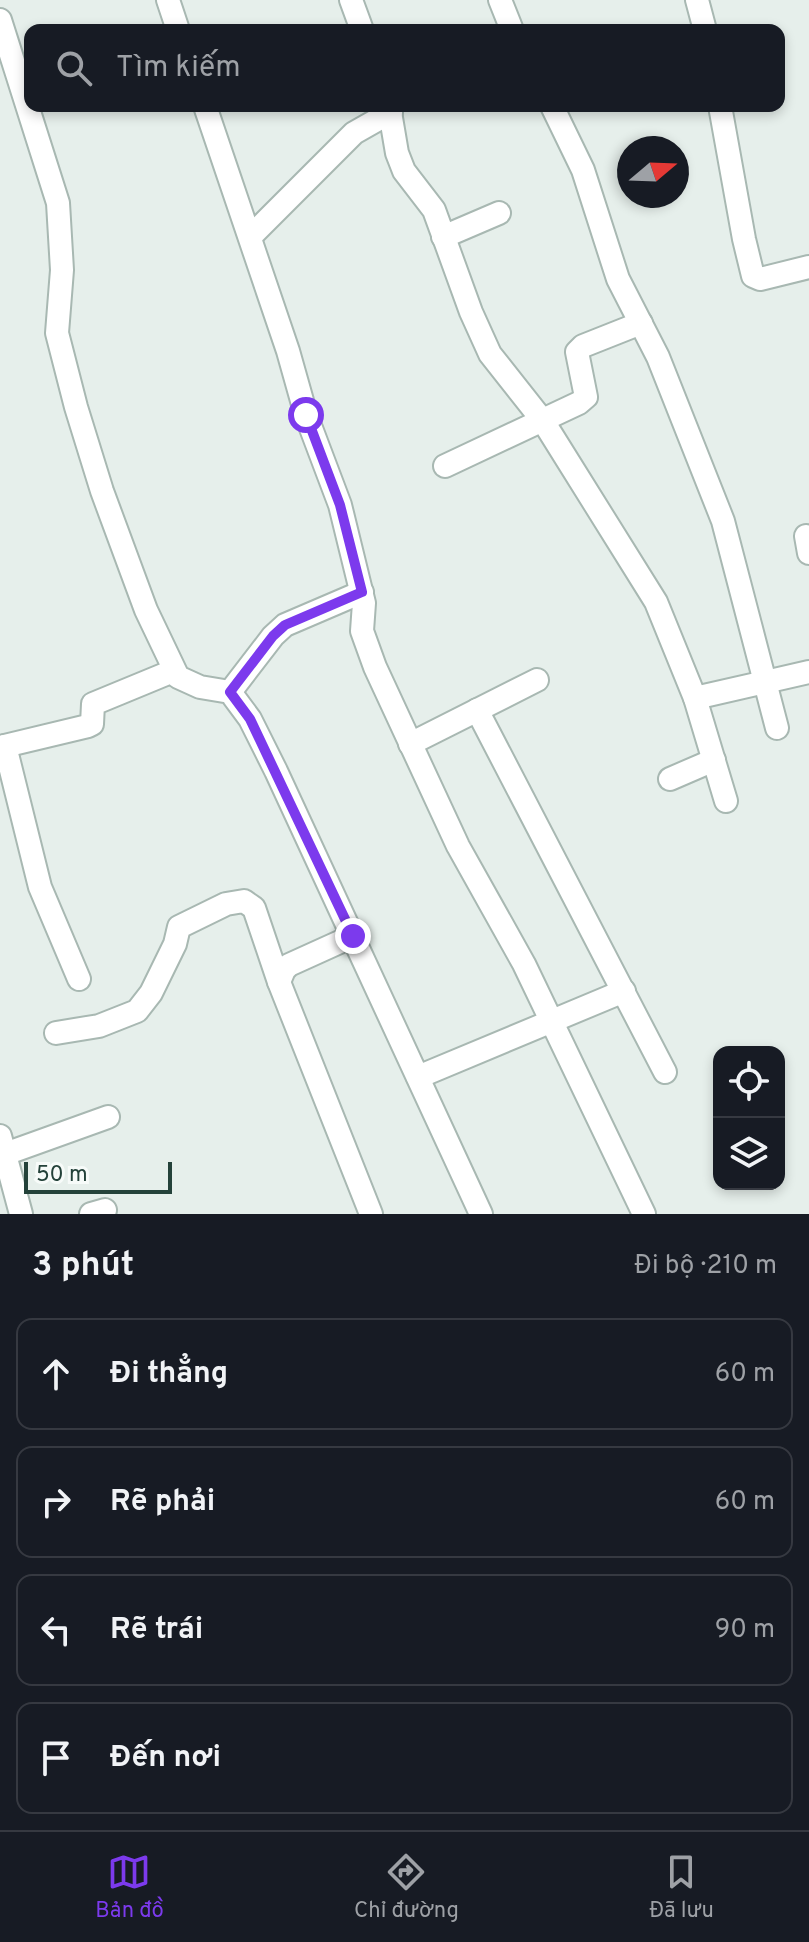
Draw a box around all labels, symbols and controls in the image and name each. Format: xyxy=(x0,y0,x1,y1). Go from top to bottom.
search box xyxy=(24,24,785,112)
icon: search xyxy=(52,46,96,90)
text: Tìm kiếm xyxy=(116,50,241,87)
north arrow xyxy=(617,136,689,208)
route start xyxy=(288,397,324,433)
route end xyxy=(335,918,371,954)
map controls xyxy=(713,1046,785,1190)
button: locate xyxy=(713,1046,785,1118)
button: layers xyxy=(713,1118,785,1190)
scale bar xyxy=(24,1158,172,1194)
text: 50 m xyxy=(36,1162,88,1189)
text: 3 phút xyxy=(32,1245,134,1288)
text: Đi bộ · 210 m xyxy=(634,1250,777,1283)
icon: ahead xyxy=(34,1352,78,1396)
text: Đi thẳng xyxy=(110,1356,228,1393)
text: 60 m xyxy=(715,1358,775,1391)
icon: right xyxy=(34,1480,78,1524)
text: Rẽ phải xyxy=(110,1484,215,1521)
text: 60 m xyxy=(715,1486,775,1519)
icon: left xyxy=(34,1608,78,1652)
text: Rẽ trái xyxy=(110,1612,203,1649)
text: 90 m xyxy=(715,1614,775,1647)
icon: arrive xyxy=(34,1736,78,1780)
text: Đến nơi xyxy=(110,1740,221,1777)
tab: Bản đồ xyxy=(95,1850,164,1925)
tab: Chỉ đường xyxy=(354,1850,459,1925)
tab: Đã lưu xyxy=(649,1850,714,1925)

